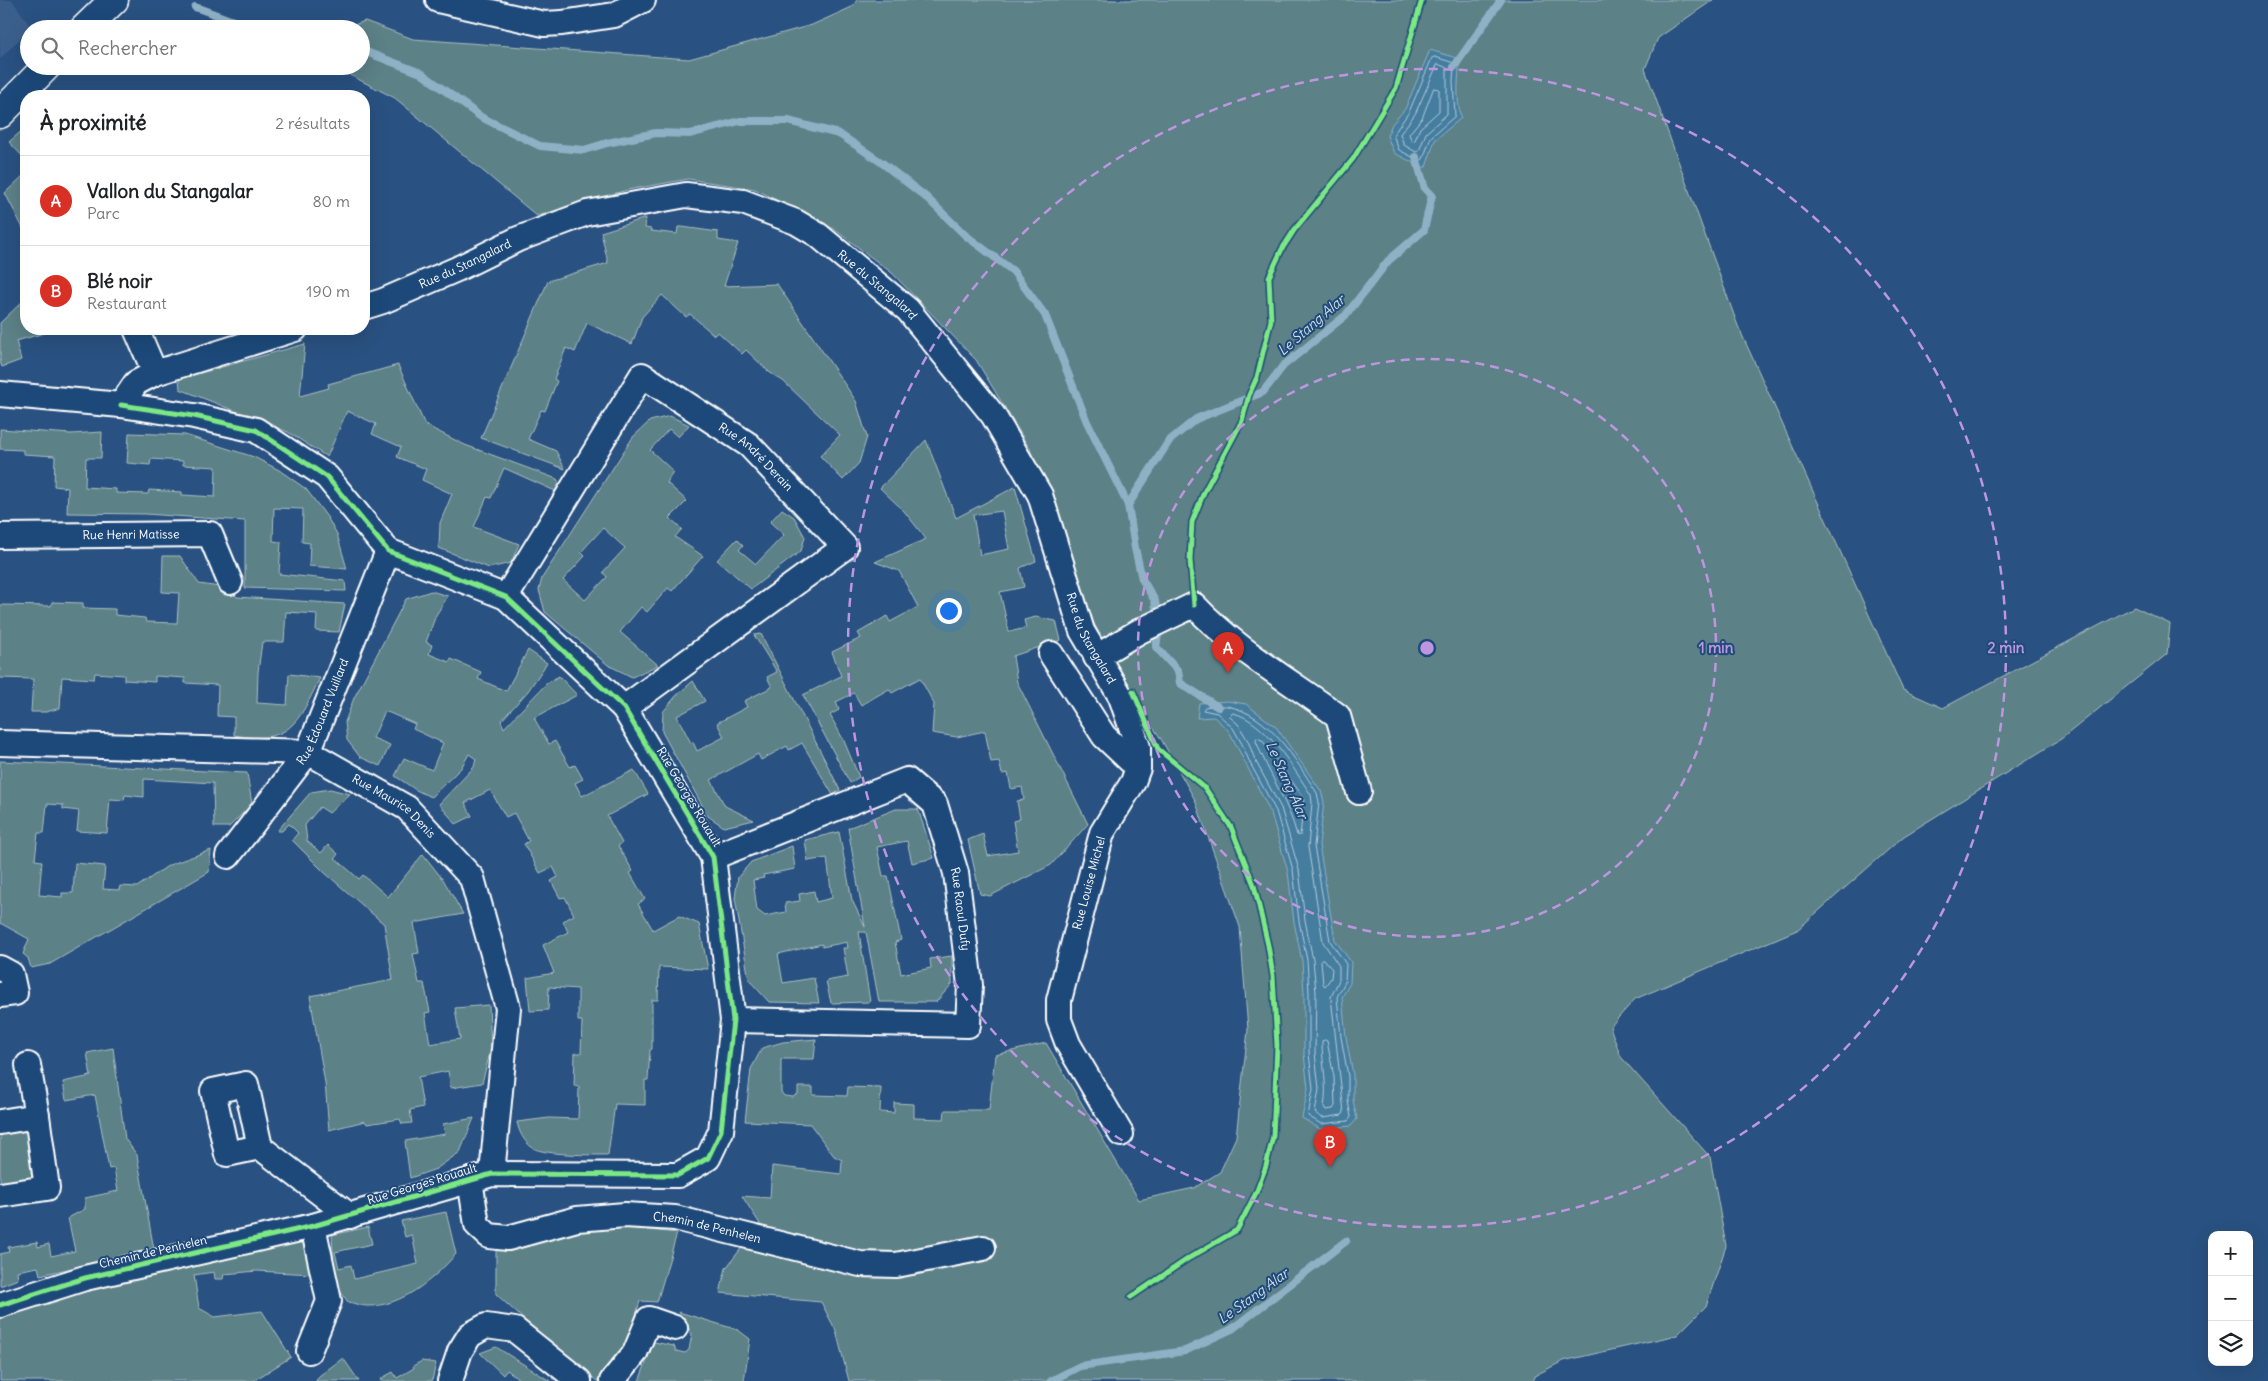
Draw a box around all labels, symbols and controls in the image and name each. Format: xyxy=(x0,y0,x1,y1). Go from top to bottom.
search box xyxy=(20,20,370,75)
icon: search xyxy=(38,34,66,62)
text: Rechercher xyxy=(78,36,177,60)
text: À proximité xyxy=(40,109,147,136)
text: 2 résultats xyxy=(275,113,350,133)
text: Vallon du Stangalar xyxy=(87,179,253,203)
text: A xyxy=(51,191,61,211)
text: 80 m xyxy=(312,191,350,211)
text: Parc xyxy=(87,203,120,223)
street label: Rue du Stangalard xyxy=(417,236,513,292)
street label: Rue du Stangalard xyxy=(835,246,921,322)
text: Blé noir xyxy=(87,269,152,293)
text: B xyxy=(51,281,61,301)
text: 190 m xyxy=(306,281,350,301)
water label: Le Stang Alar xyxy=(1274,289,1350,359)
text: Restaurant xyxy=(87,293,167,313)
street label: Rue André Derain xyxy=(716,419,796,494)
street label: Rue Henri Matisse xyxy=(82,526,180,542)
street label: Rue du Stangalard xyxy=(1064,591,1119,686)
your location xyxy=(936,598,962,624)
pin: A xyxy=(1212,632,1244,673)
text: 1 min xyxy=(1699,638,1734,657)
text: 2 min xyxy=(1988,638,2025,657)
centre of rings xyxy=(1418,639,1436,657)
street label: Rue Édouard Vuillard xyxy=(293,656,351,768)
water label: Le Stang Alar xyxy=(1262,738,1313,824)
street label: Rue Georges Rouault xyxy=(654,744,725,849)
street label: Rue Maurice Denis xyxy=(350,771,439,841)
street label: Rue Louise Michel xyxy=(1069,835,1108,931)
street label: Rue Raoul Dufy xyxy=(948,865,974,951)
pin: B xyxy=(1314,1126,1346,1167)
street label: Rue Georges Rouault xyxy=(365,1160,478,1207)
street label: Chemin de Penhelen xyxy=(653,1209,763,1246)
map controls xyxy=(2208,1231,2253,1366)
button: + xyxy=(2208,1231,2253,1276)
street label: Chemin de Penhelen xyxy=(97,1232,208,1271)
water label: Le Stang Alar xyxy=(1214,1263,1294,1328)
button: − xyxy=(2208,1276,2253,1321)
button: layers xyxy=(2208,1321,2253,1366)

